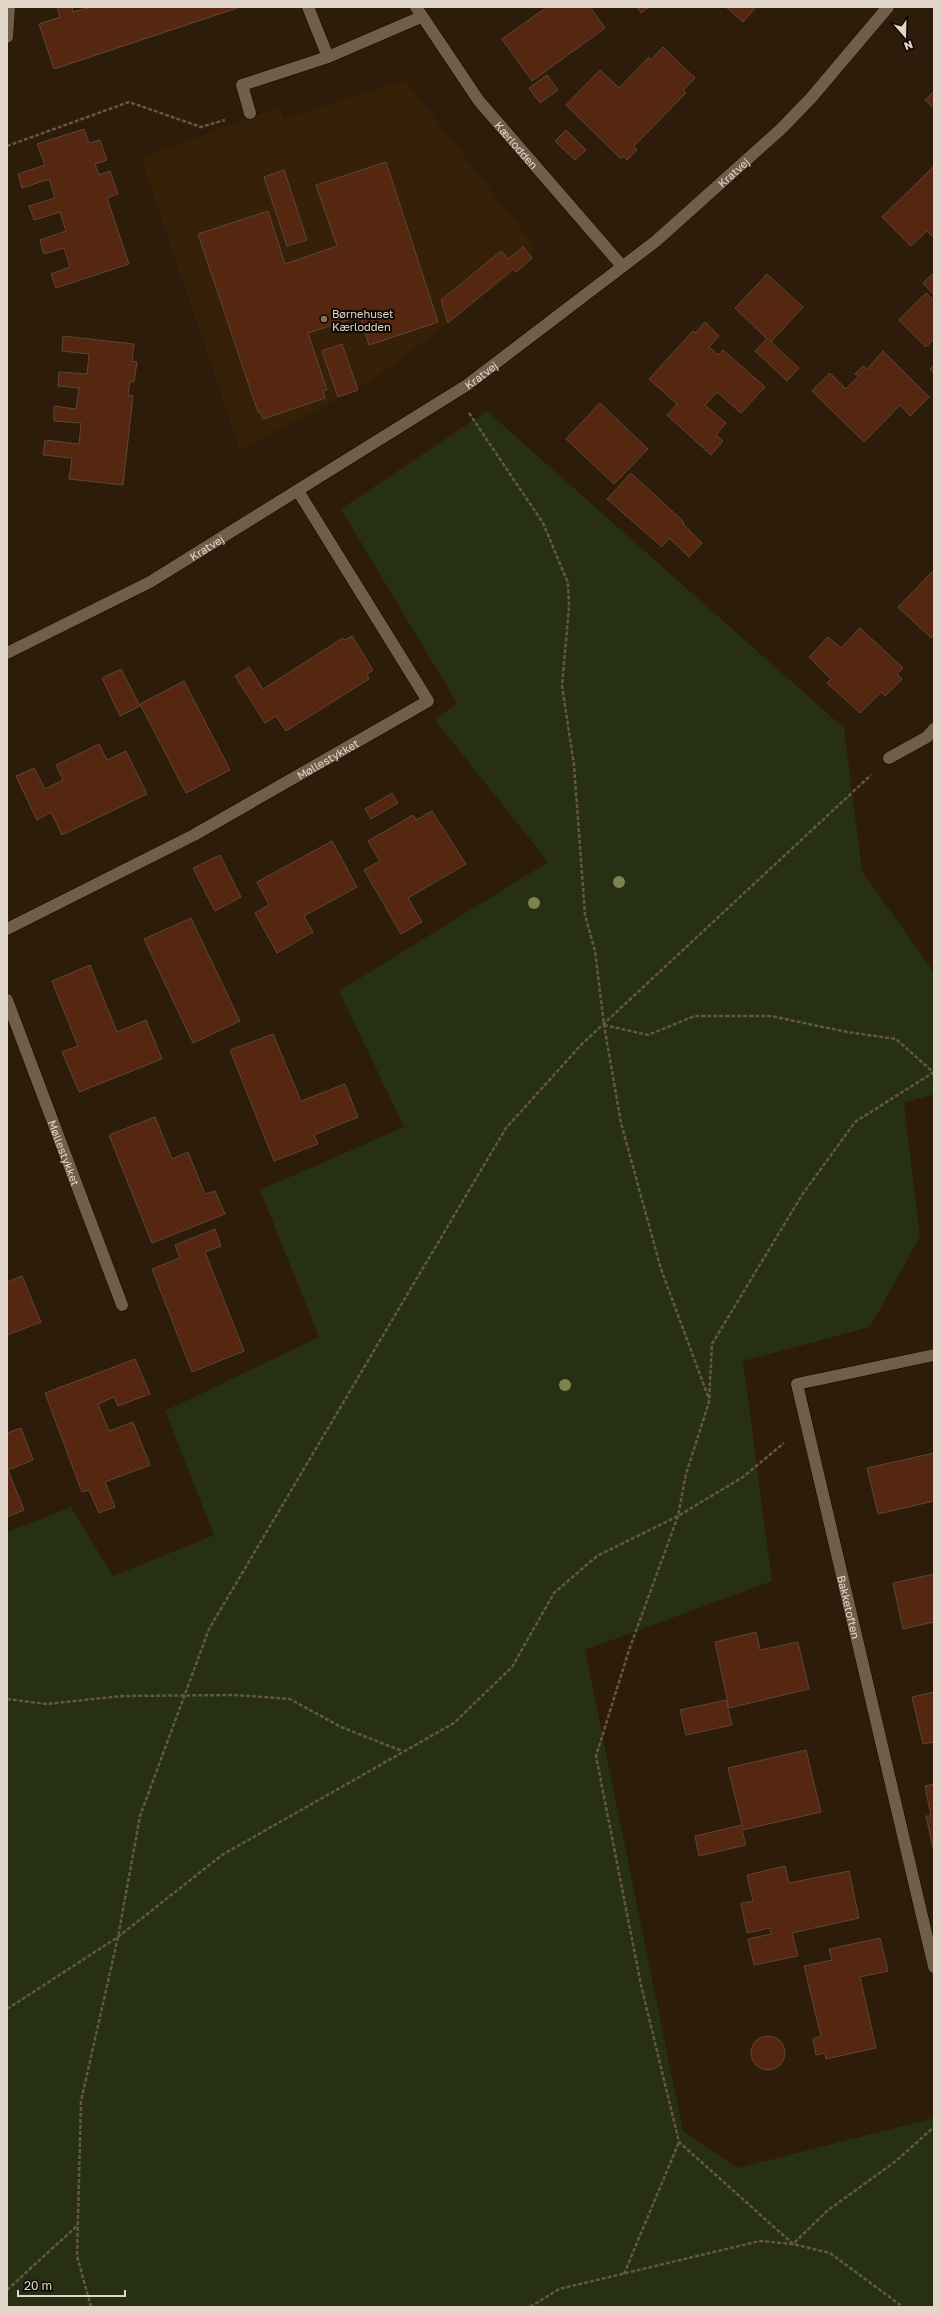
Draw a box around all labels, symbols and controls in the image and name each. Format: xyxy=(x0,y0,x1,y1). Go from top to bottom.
north arrow xyxy=(885,16,925,56)
text: N xyxy=(902,38,915,53)
street label: Kærlodden xyxy=(493,118,541,171)
street label: Kratvej xyxy=(715,154,752,189)
place label: Børnehuset Kærlodden xyxy=(332,307,393,333)
marker: Børnehuset Kærlodden xyxy=(319,314,329,324)
street label: Kratvej xyxy=(462,358,500,391)
street label: Kratvej xyxy=(187,531,226,562)
street label: Møllestykket xyxy=(294,736,361,781)
street label: Møllestykket xyxy=(46,1118,83,1187)
street label: Bakketoften xyxy=(836,1574,863,1640)
scale bar xyxy=(18,2272,125,2298)
text: 20 m xyxy=(24,2278,52,2293)

